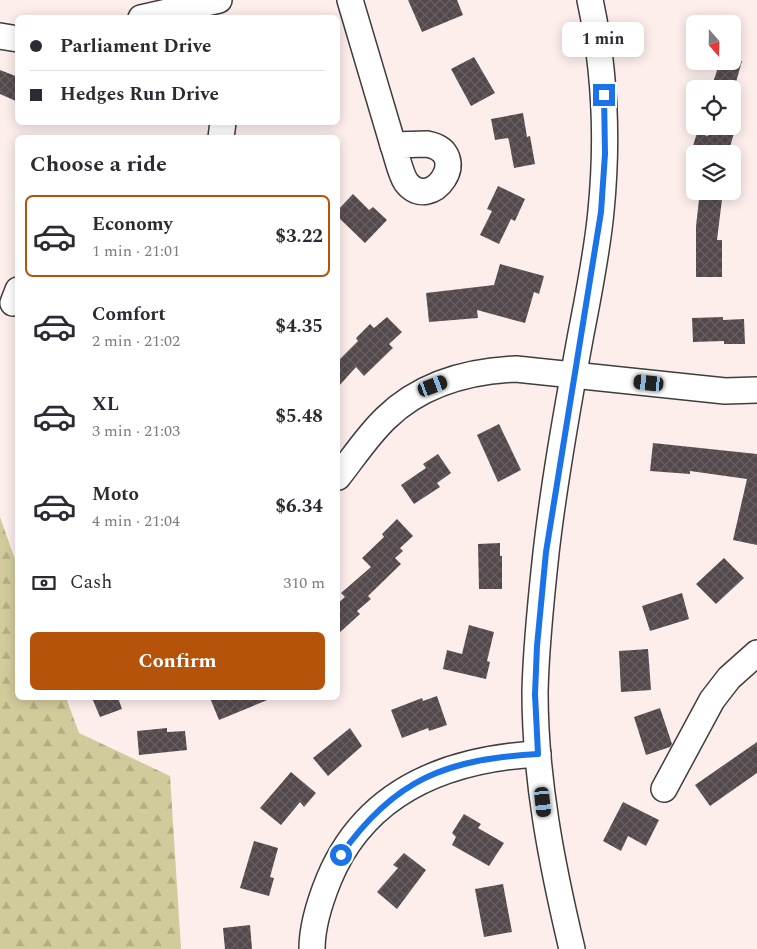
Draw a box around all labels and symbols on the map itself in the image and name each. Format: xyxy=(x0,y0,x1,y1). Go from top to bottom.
north arrow xyxy=(686,15,741,70)
callout: 1 min xyxy=(563,22,645,58)
route end xyxy=(593,84,615,106)
car xyxy=(416,374,449,398)
car xyxy=(633,374,664,392)
car xyxy=(533,786,552,818)
route start xyxy=(330,844,352,866)

